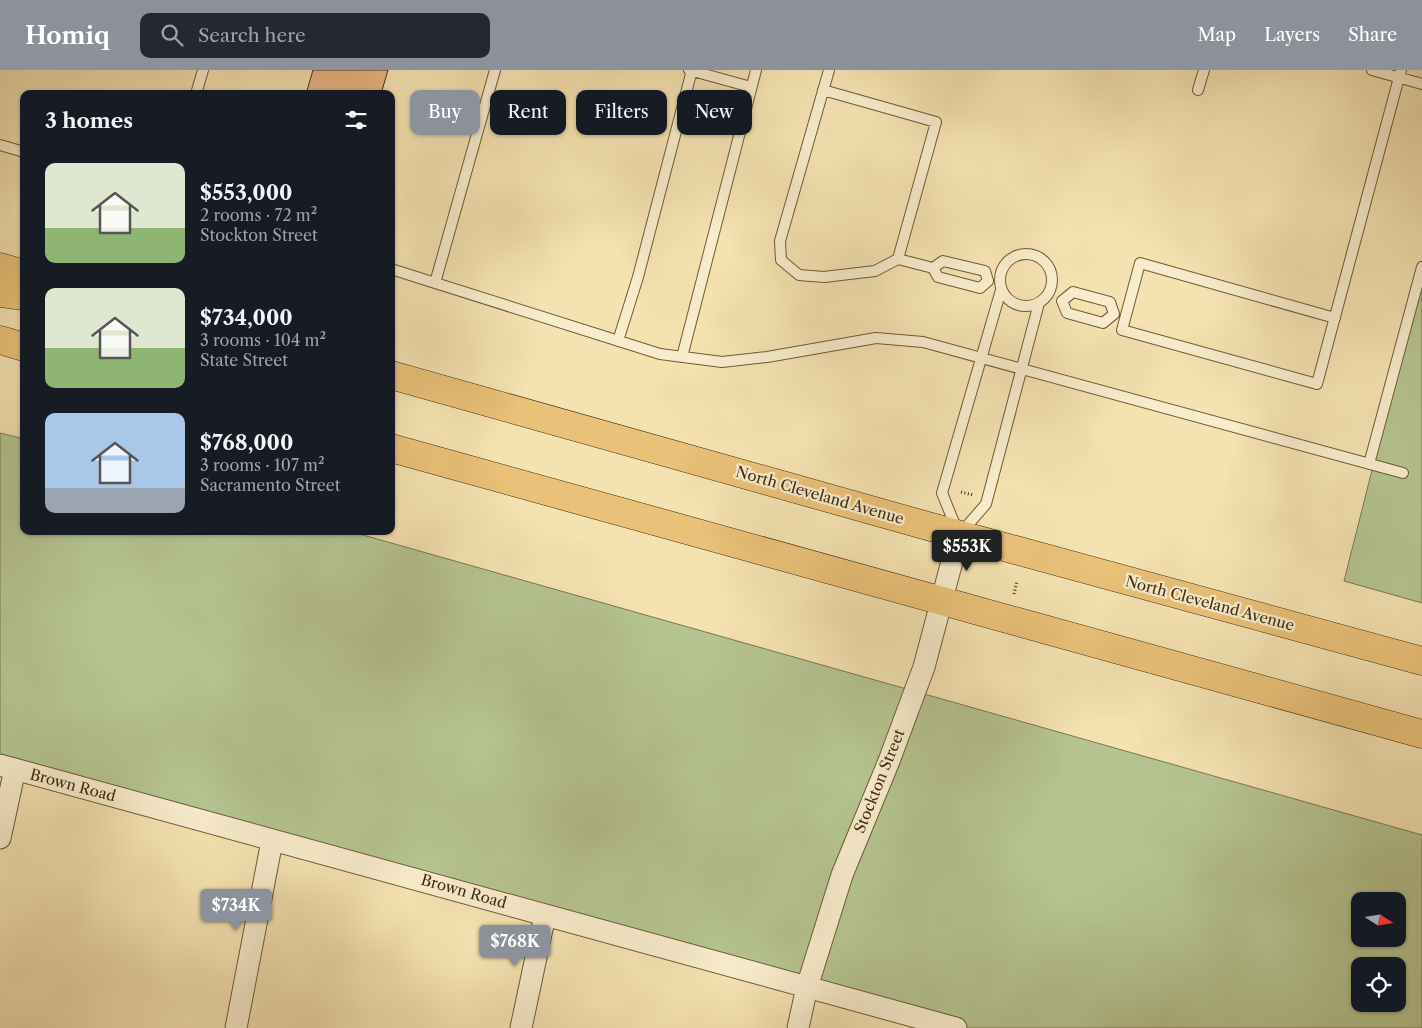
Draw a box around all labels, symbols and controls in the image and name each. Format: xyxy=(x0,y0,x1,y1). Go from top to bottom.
search box xyxy=(140,13,490,58)
text: Homiq xyxy=(25,21,110,50)
icon: search xyxy=(158,21,186,49)
text: Search here xyxy=(198,24,306,47)
text: Map xyxy=(1198,24,1236,46)
text: Layers xyxy=(1264,24,1320,46)
text: Share xyxy=(1348,24,1397,46)
chip: Buy xyxy=(410,90,480,135)
chip: Rent xyxy=(490,90,566,135)
chip: Filters xyxy=(576,90,667,135)
chip: New xyxy=(677,90,752,135)
icon: filters xyxy=(342,106,370,134)
text: 3 homes xyxy=(45,108,133,133)
text: $553,000 xyxy=(200,180,292,205)
icon: home xyxy=(85,183,145,243)
text: 2 rooms · 72 m² xyxy=(200,205,317,225)
text: Stockton Street xyxy=(200,225,318,245)
text: $734,000 xyxy=(200,305,293,330)
icon: home xyxy=(85,308,145,368)
text: 3 rooms · 104 m² xyxy=(200,330,326,350)
text: State Street xyxy=(200,350,288,370)
text: $768,000 xyxy=(200,430,293,455)
icon: home xyxy=(85,433,145,493)
text: 3 rooms · 107 m² xyxy=(200,455,325,475)
street label: North Cleveland Avenue xyxy=(734,462,906,528)
text: Sacramento Street xyxy=(200,475,340,495)
pin: $553K xyxy=(932,530,1002,572)
text: $553K xyxy=(943,536,991,556)
street label: North Cleveland Avenue xyxy=(1123,571,1297,635)
street label: Stockton Street xyxy=(850,726,909,836)
street label: Brown Road xyxy=(28,764,118,806)
street label: Brown Road xyxy=(419,870,509,912)
pin: $734K xyxy=(201,888,271,931)
north arrow xyxy=(1351,892,1406,948)
map controls xyxy=(1351,892,1406,1012)
text: $734K xyxy=(212,895,260,915)
pin: $768K xyxy=(480,924,550,967)
text: $768K xyxy=(490,931,540,951)
button: locate xyxy=(1351,957,1406,1012)

